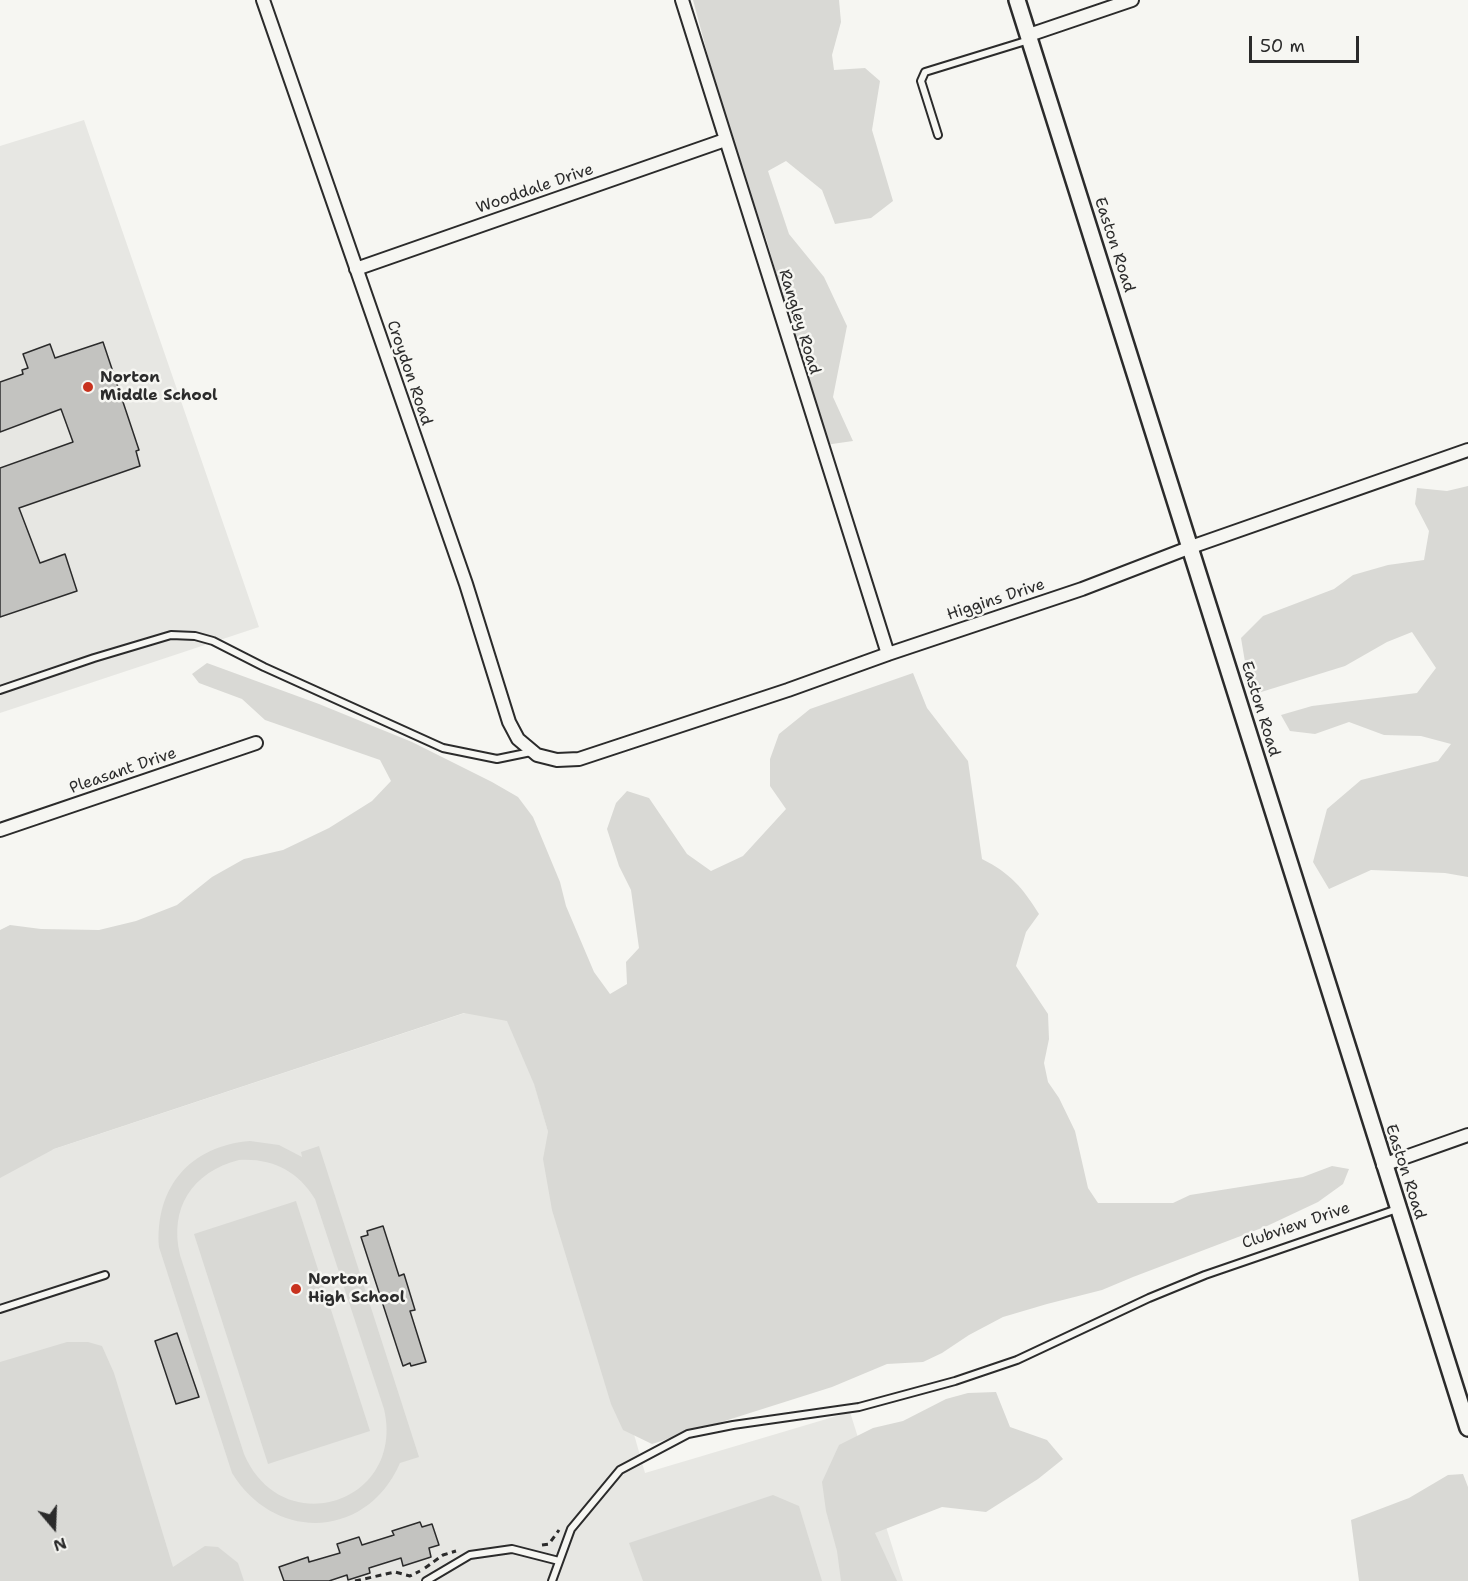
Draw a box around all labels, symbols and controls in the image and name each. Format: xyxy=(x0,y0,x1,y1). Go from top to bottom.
scale bar xyxy=(1252,24,1362,62)
text: 50 m xyxy=(1260,34,1305,58)
street label: Wooddale Drive xyxy=(474,160,596,218)
street label: Easton Road xyxy=(1090,195,1138,295)
street label: Rangley Road xyxy=(774,267,824,377)
street label: Croydon Road xyxy=(382,318,436,428)
place label: Norton Middle School xyxy=(100,368,218,406)
marker: Norton Middle School xyxy=(81,380,95,394)
street label: Higgins Drive xyxy=(945,575,1047,625)
street label: Easton Road xyxy=(1236,659,1284,759)
street label: Pleasant Drive xyxy=(67,744,179,798)
street label: Easton Road xyxy=(1381,1122,1429,1222)
street label: Clubview Drive xyxy=(1239,1199,1353,1253)
place label: Norton High School xyxy=(308,1270,405,1308)
marker: Norton High School xyxy=(289,1282,303,1296)
north arrow xyxy=(24,1497,84,1557)
text: N xyxy=(51,1532,69,1556)

